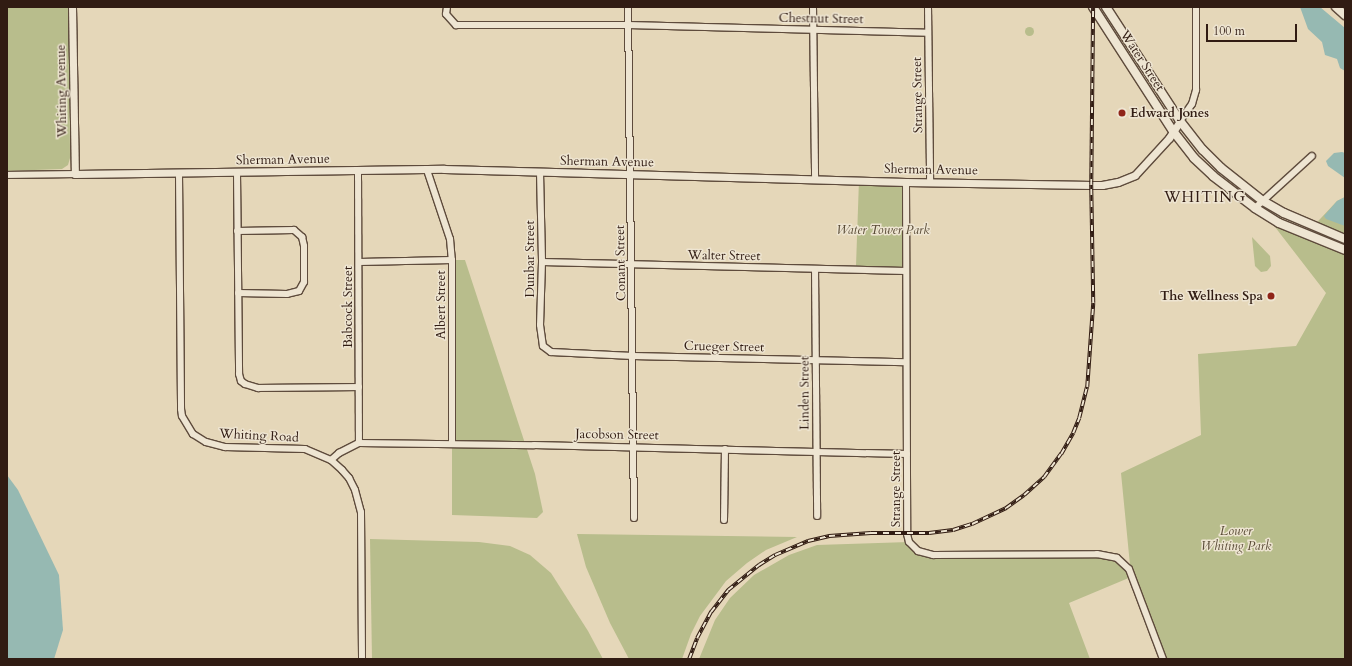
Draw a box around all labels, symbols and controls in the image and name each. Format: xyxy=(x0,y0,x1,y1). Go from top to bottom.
street label: Chestnut Street xyxy=(778,10,864,28)
scale bar xyxy=(1208,16,1299,42)
text: 100 m xyxy=(1213,23,1245,39)
street label: Water Street xyxy=(1117,28,1167,94)
street label: Whiting Avenue xyxy=(53,44,71,138)
street label: Strange Street xyxy=(910,57,926,133)
place label: Edward Jones xyxy=(1130,105,1209,121)
marker: Edward Jones xyxy=(1117,108,1127,118)
street label: Sherman Avenue xyxy=(236,151,330,169)
street label: Sherman Avenue xyxy=(560,153,654,171)
street label: Sherman Avenue xyxy=(884,161,978,179)
district label: WHITING xyxy=(1164,189,1246,207)
street label: Dunbar Street xyxy=(522,220,538,298)
park label: Water Tower Park xyxy=(836,222,930,238)
street label: Conant Street xyxy=(613,225,629,301)
street label: Walter Street xyxy=(687,248,761,264)
street label: Babcock Street xyxy=(340,266,356,348)
street label: Albert Street xyxy=(433,270,449,340)
place label: The Wellness Spa xyxy=(1160,288,1263,304)
marker: The Wellness Spa xyxy=(1266,291,1276,301)
street label: Crueger Street xyxy=(684,338,764,356)
street label: Linden Street xyxy=(797,356,813,430)
street label: Whiting Road xyxy=(219,426,299,446)
street label: Jacobson Street xyxy=(575,426,659,444)
street label: Strange Street xyxy=(888,451,904,527)
park label: Lower Whiting Park xyxy=(1201,524,1271,555)

